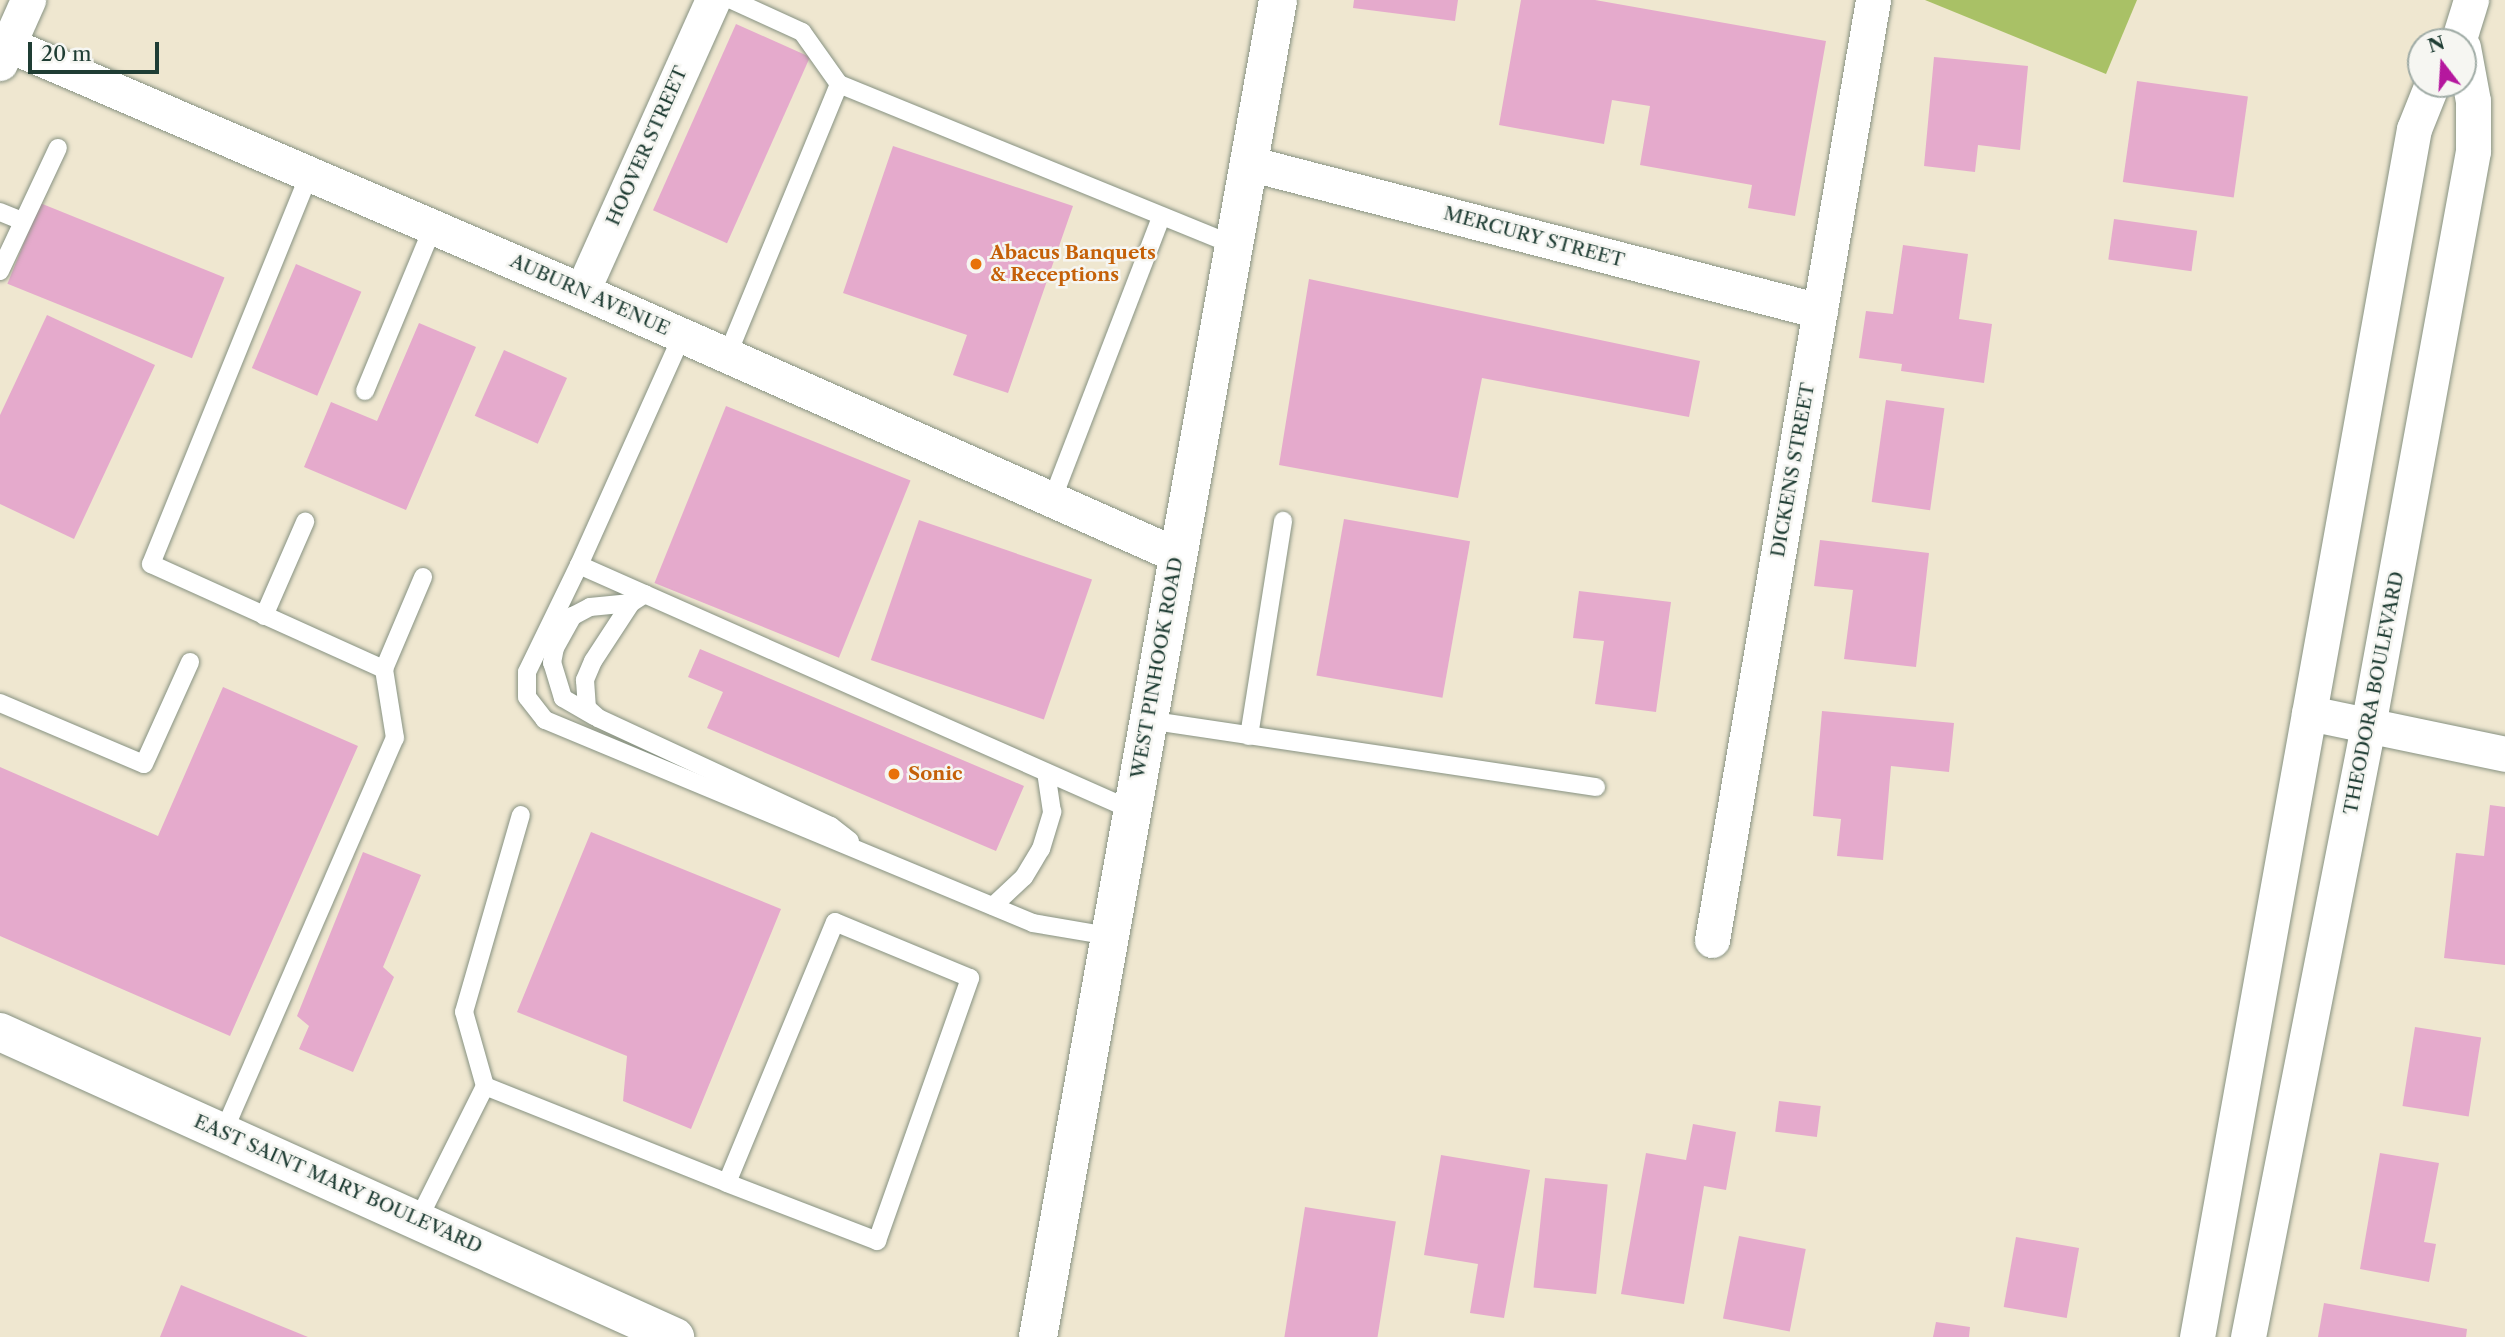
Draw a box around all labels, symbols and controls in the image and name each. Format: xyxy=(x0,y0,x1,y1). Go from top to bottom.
scale bar xyxy=(32,28,163,72)
north arrow xyxy=(2407,28,2477,98)
text: N xyxy=(2425,31,2448,58)
text: 20 m xyxy=(41,41,92,66)
street label: HOOVER STREET xyxy=(601,62,693,230)
street label: MERCURY STREET xyxy=(1441,202,1627,272)
place label: Abacus Banquets & Receptions xyxy=(990,242,1156,286)
street label: AUBURN AVENUE xyxy=(506,249,674,341)
marker: Abacus Banquets & Receptions xyxy=(968,256,984,272)
street label: DICKENS STREET xyxy=(1766,381,1820,559)
street label: WEST PINHOOK ROAD xyxy=(1126,555,1188,781)
street label: THEODORA BOULEVARD xyxy=(2339,569,2409,817)
place label: Sonic xyxy=(908,763,963,785)
marker: Sonic xyxy=(886,766,902,782)
street label: EAST SAINT MARY BOULEVARD xyxy=(190,1110,486,1258)

